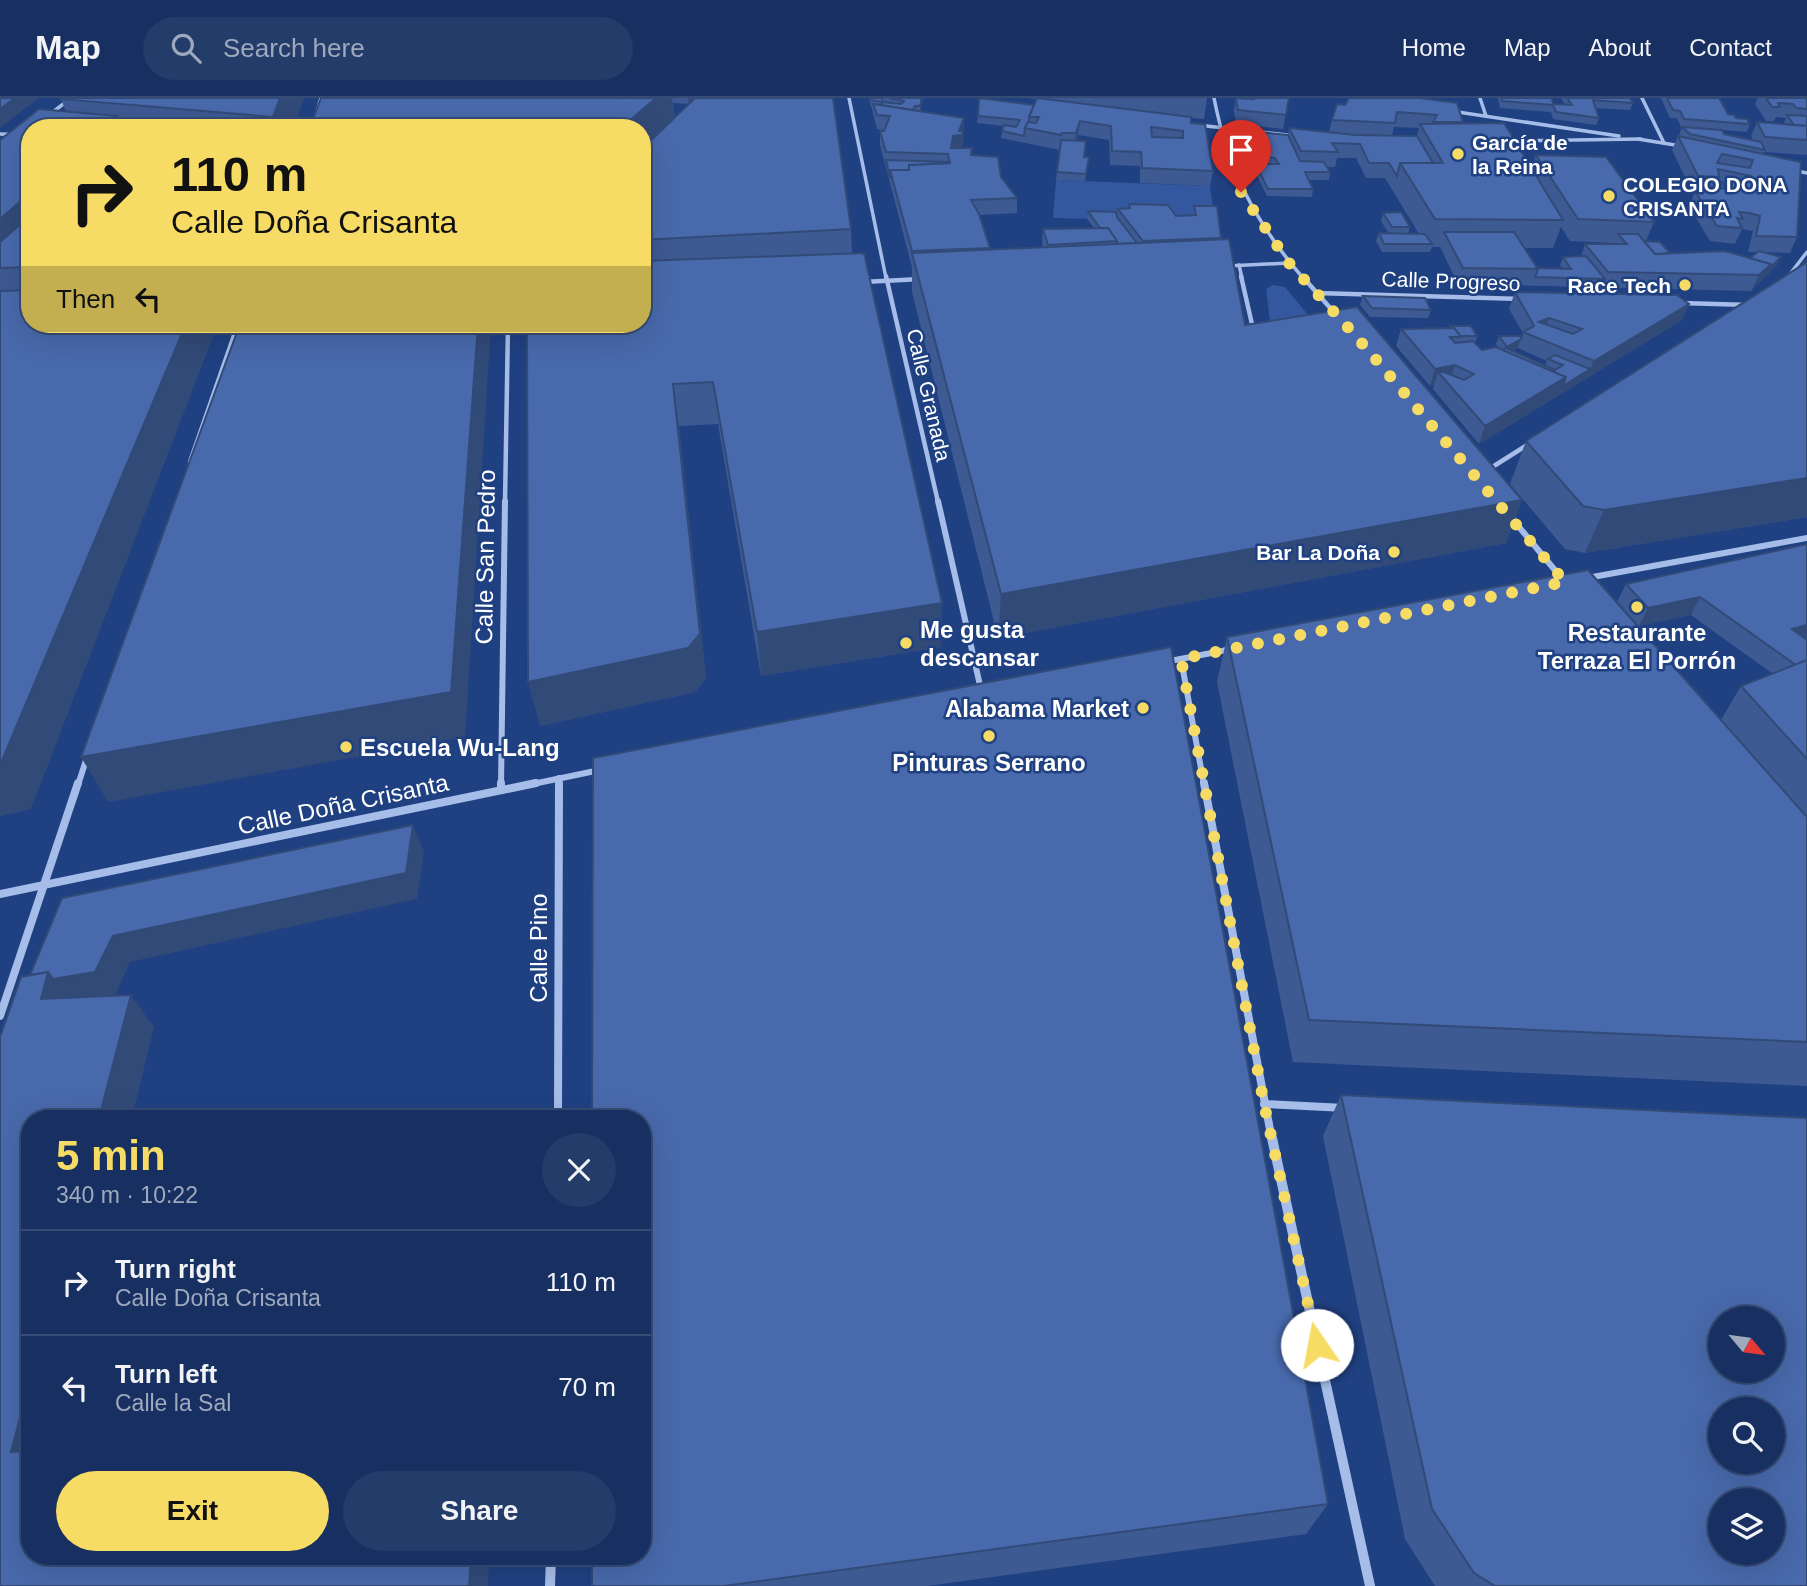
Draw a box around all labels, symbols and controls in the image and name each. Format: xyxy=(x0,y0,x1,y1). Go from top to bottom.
search box xyxy=(143,17,633,80)
text: Map xyxy=(35,29,101,66)
icon: search xyxy=(167,29,205,67)
text: Search here xyxy=(223,33,365,63)
text: Home xyxy=(1402,34,1466,61)
text: Map xyxy=(1504,34,1551,61)
text: About xyxy=(1589,34,1651,61)
text: Contact xyxy=(1689,34,1772,61)
pin xyxy=(1211,120,1271,192)
icon: arrive xyxy=(1222,131,1260,169)
place label: García de la Reina xyxy=(1472,131,1568,178)
marker: García de la Reina xyxy=(1450,146,1466,162)
icon: right xyxy=(56,147,147,238)
text: 110 m xyxy=(171,147,307,201)
place label: COLEGIO DONA CRISANTA xyxy=(1623,173,1788,220)
marker: COLEGIO DONA CRISANTA xyxy=(1601,188,1617,204)
text: Calle Doña Crisanta xyxy=(171,204,457,240)
street label: Calle Progreso xyxy=(1381,267,1521,295)
place label: Race Tech xyxy=(1568,274,1671,297)
marker: Race Tech xyxy=(1677,277,1693,293)
icon: left xyxy=(129,280,167,318)
text: Then xyxy=(56,284,115,314)
street label: Calle Granada xyxy=(903,326,956,464)
street label: Calle San Pedro xyxy=(470,469,500,645)
place label: Bar La Doña xyxy=(1256,541,1380,564)
marker: Bar La Doña xyxy=(1386,544,1402,560)
marker: Restaurante Terraza El Porrón xyxy=(1629,599,1645,615)
place label: Me gusta descansar xyxy=(920,616,1039,671)
place label: Restaurante Terraza El Porrón xyxy=(1538,619,1736,674)
marker: Me gusta descansar xyxy=(898,635,914,651)
place label: Alabama Market xyxy=(945,695,1129,722)
marker: Alabama Market xyxy=(1135,700,1151,716)
marker: Pinturas Serrano xyxy=(981,728,997,744)
place label: Escuela Wu-Lang xyxy=(360,734,560,761)
marker: Escuela Wu-Lang xyxy=(338,739,354,755)
place label: Pinturas Serrano xyxy=(892,749,1086,776)
street label: Calle Doña Crisanta xyxy=(235,768,451,840)
street label: Calle Pino xyxy=(525,893,552,1003)
text: 5 min xyxy=(56,1132,166,1179)
button: close xyxy=(542,1133,616,1207)
text: 340 m · 10:22 xyxy=(56,1182,198,1208)
text: Turn right xyxy=(115,1254,236,1284)
icon: right xyxy=(56,1264,94,1302)
text: 110 m xyxy=(546,1267,616,1297)
text: Calle Doña Crisanta xyxy=(115,1285,321,1311)
north arrow xyxy=(1708,1306,1785,1382)
map controls xyxy=(1708,1306,1785,1565)
position arrow xyxy=(1280,1308,1354,1382)
text: Turn left xyxy=(115,1359,217,1389)
icon: left xyxy=(56,1369,94,1407)
text: 70 m xyxy=(558,1372,616,1402)
text: Calle la Sal xyxy=(115,1390,231,1416)
button: search xyxy=(1708,1397,1785,1474)
button: Exit xyxy=(56,1471,329,1551)
button: Share xyxy=(343,1471,616,1551)
button: layers xyxy=(1708,1488,1785,1565)

